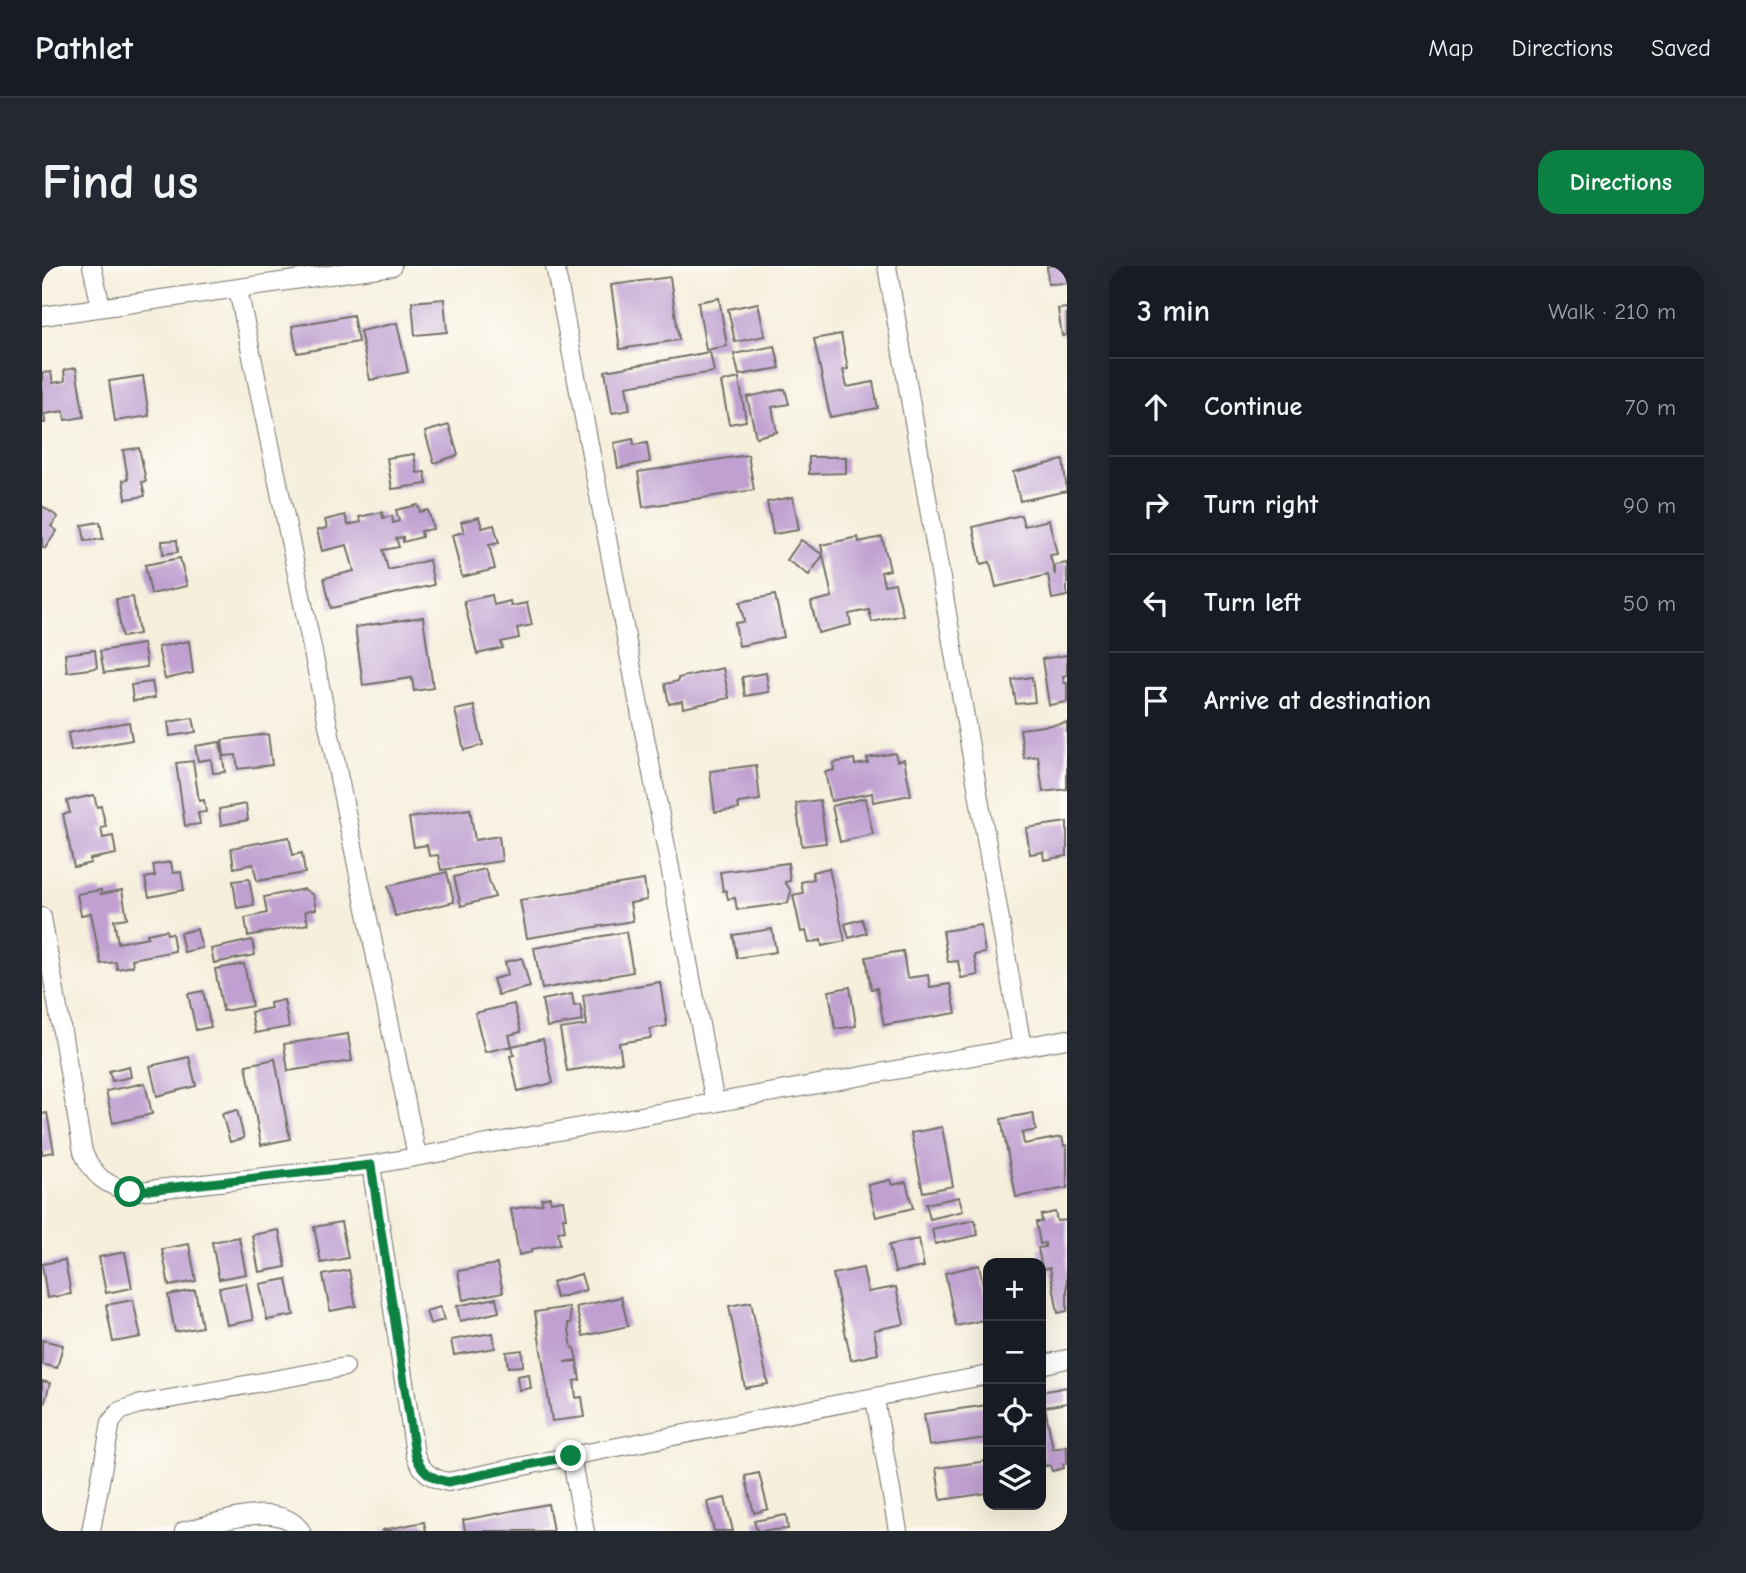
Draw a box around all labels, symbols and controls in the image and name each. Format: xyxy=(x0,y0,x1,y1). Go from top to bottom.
text: Pathlet xyxy=(35,29,133,67)
text: Map xyxy=(1428,34,1474,62)
text: Directions xyxy=(1512,34,1613,62)
text: Saved xyxy=(1651,34,1711,62)
button: Directions xyxy=(1538,150,1704,214)
text: Find us xyxy=(42,154,198,210)
text: 3 min xyxy=(1137,294,1210,329)
text: Walk · 210 m xyxy=(1548,298,1676,325)
icon: ahead xyxy=(1137,388,1175,426)
text: Continue xyxy=(1204,392,1302,422)
text: 70 m xyxy=(1624,394,1676,421)
icon: right xyxy=(1137,486,1175,524)
text: Turn right xyxy=(1204,490,1318,520)
text: 90 m xyxy=(1623,492,1676,519)
icon: left xyxy=(1137,584,1175,622)
text: Turn left xyxy=(1204,588,1301,618)
text: 50 m xyxy=(1623,590,1676,617)
icon: arrive xyxy=(1137,682,1175,720)
text: Arrive at destination xyxy=(1204,686,1431,716)
route start xyxy=(114,1176,145,1207)
map controls xyxy=(983,1258,1046,1510)
button: + xyxy=(983,1258,1046,1321)
button: − xyxy=(983,1321,1046,1384)
button: locate xyxy=(983,1384,1046,1447)
route end xyxy=(555,1440,586,1471)
button: layers xyxy=(983,1447,1046,1510)

